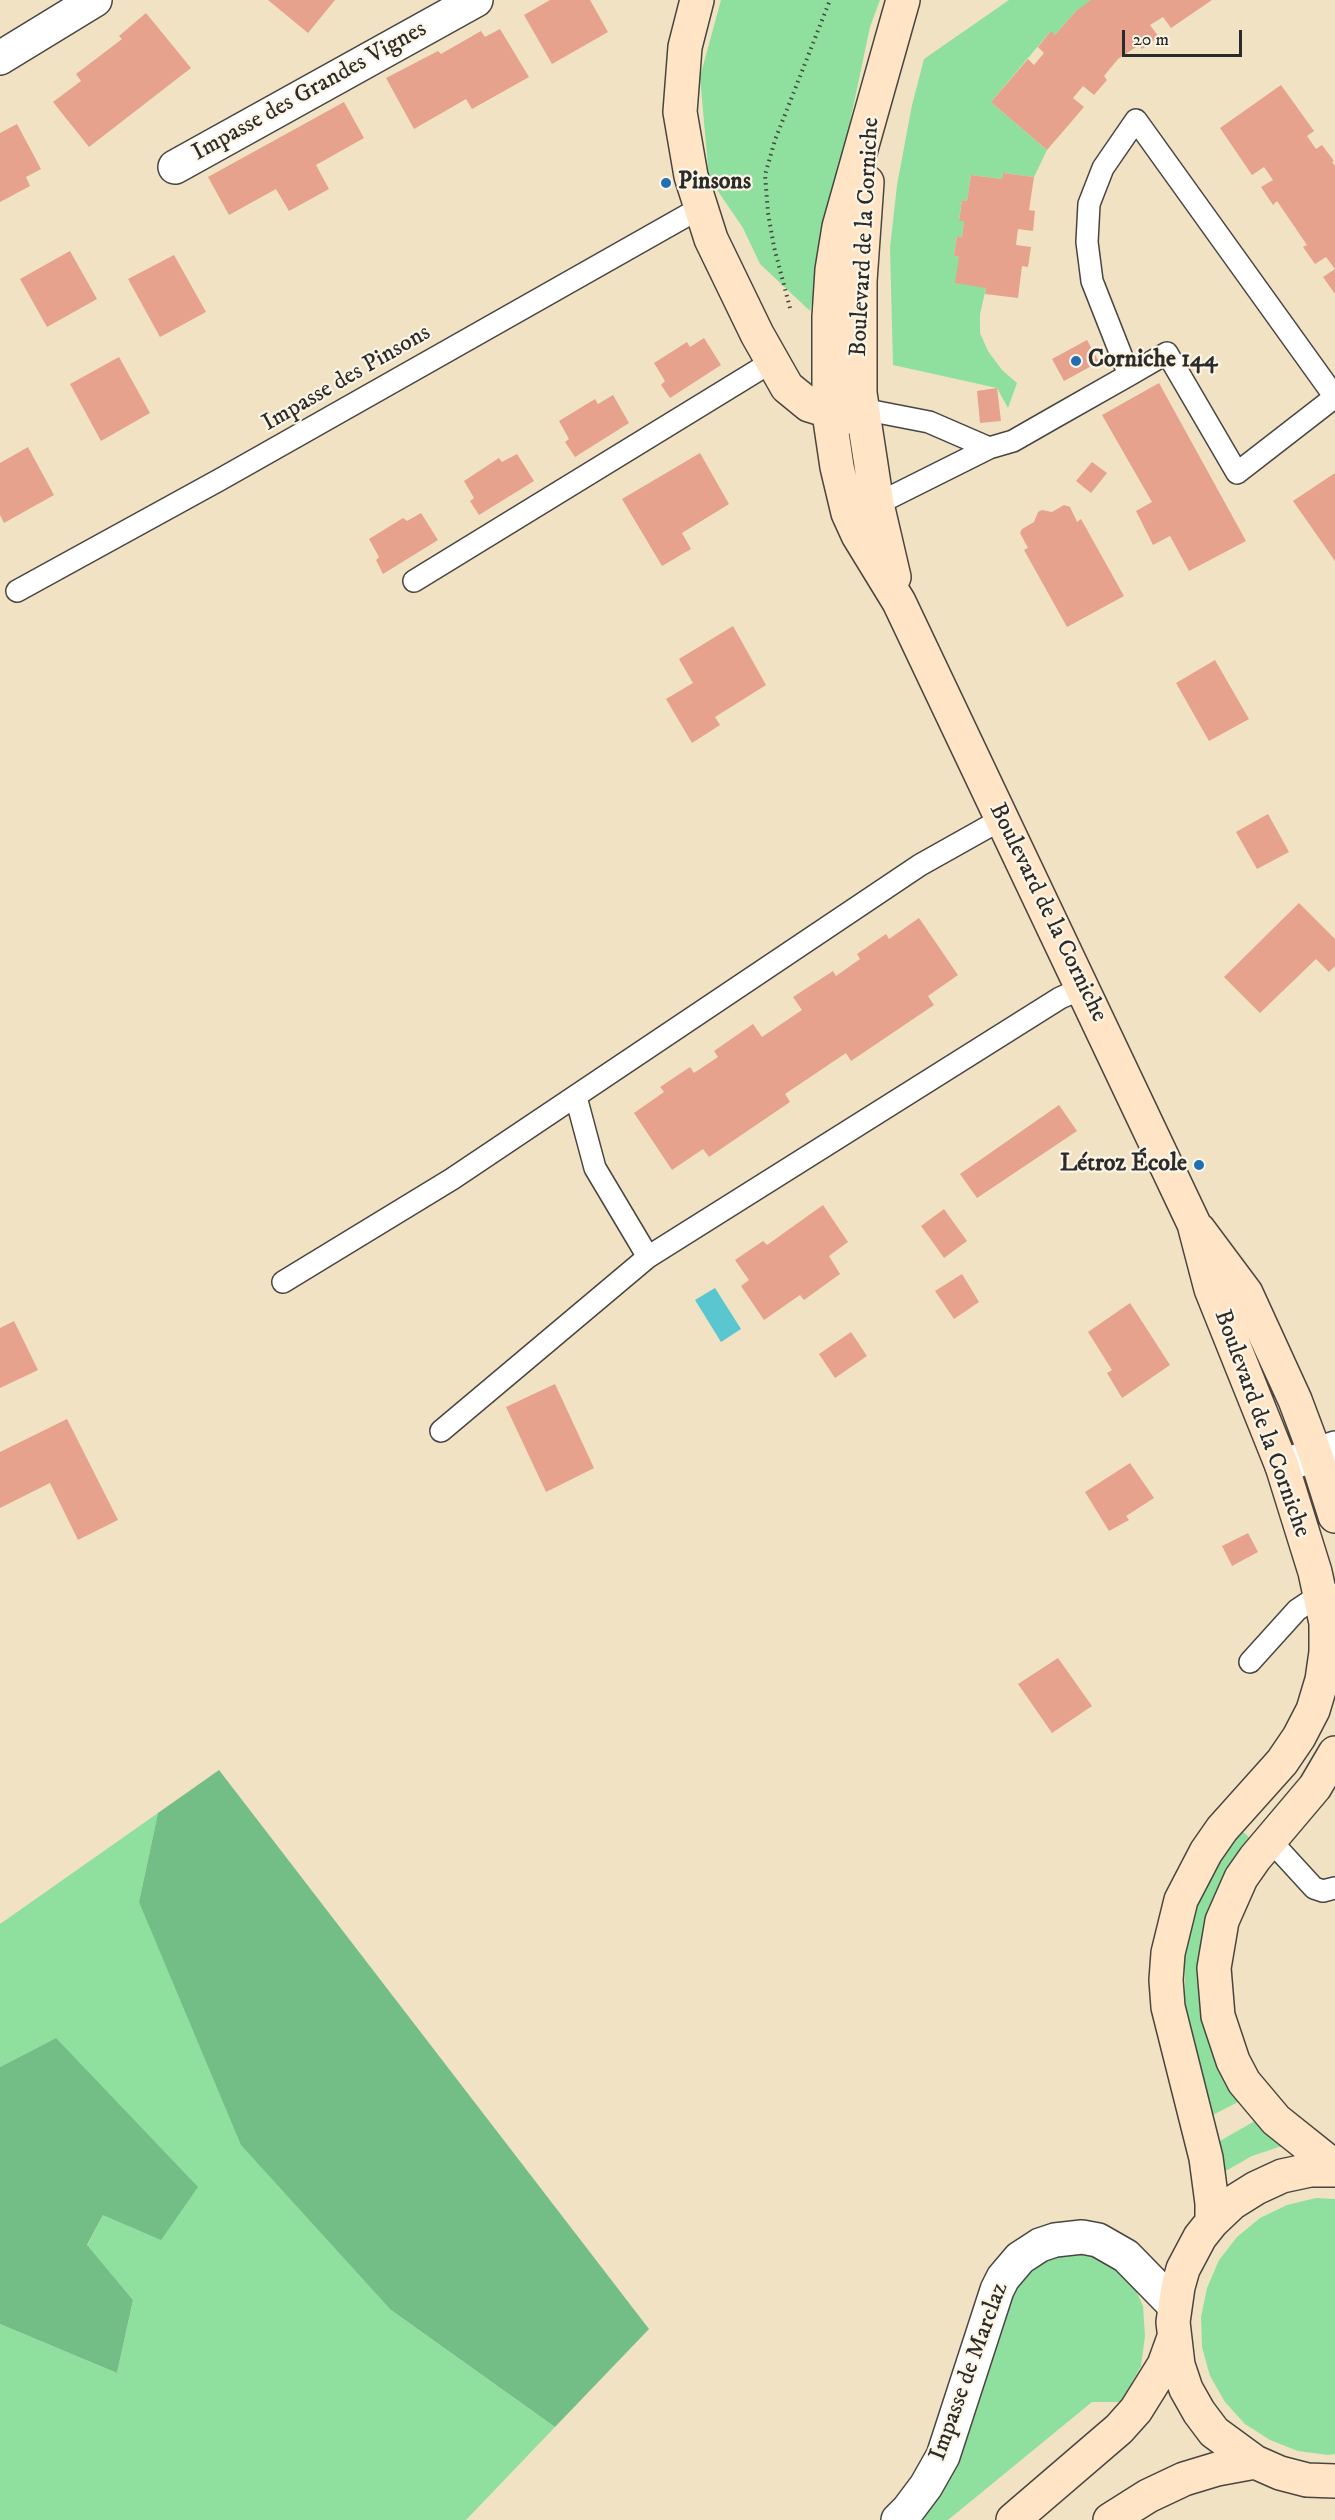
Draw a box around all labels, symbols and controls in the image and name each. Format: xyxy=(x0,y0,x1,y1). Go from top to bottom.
street label: Impasse des Grandes Vignes xyxy=(188,16,432,168)
scale bar xyxy=(1125,18,1245,56)
text: 20 m xyxy=(1133,29,1169,51)
street label: Boulevard de la Corniche xyxy=(845,116,887,358)
place label: Pinsons xyxy=(678,169,751,197)
marker: Pinsons xyxy=(659,176,673,190)
street label: Impasse des Pinsons xyxy=(258,319,436,439)
place label: Corniche 144 xyxy=(1088,347,1218,375)
marker: Corniche 144 xyxy=(1069,354,1083,368)
street label: Boulevard de la Corniche xyxy=(981,799,1113,1027)
place label: Létroz École xyxy=(1060,1151,1187,1179)
marker: Létroz École xyxy=(1192,1158,1206,1172)
street label: Boulevard de la Corniche xyxy=(1206,1306,1316,1542)
street label: Impasse de Marclaz xyxy=(924,2279,1016,2465)

